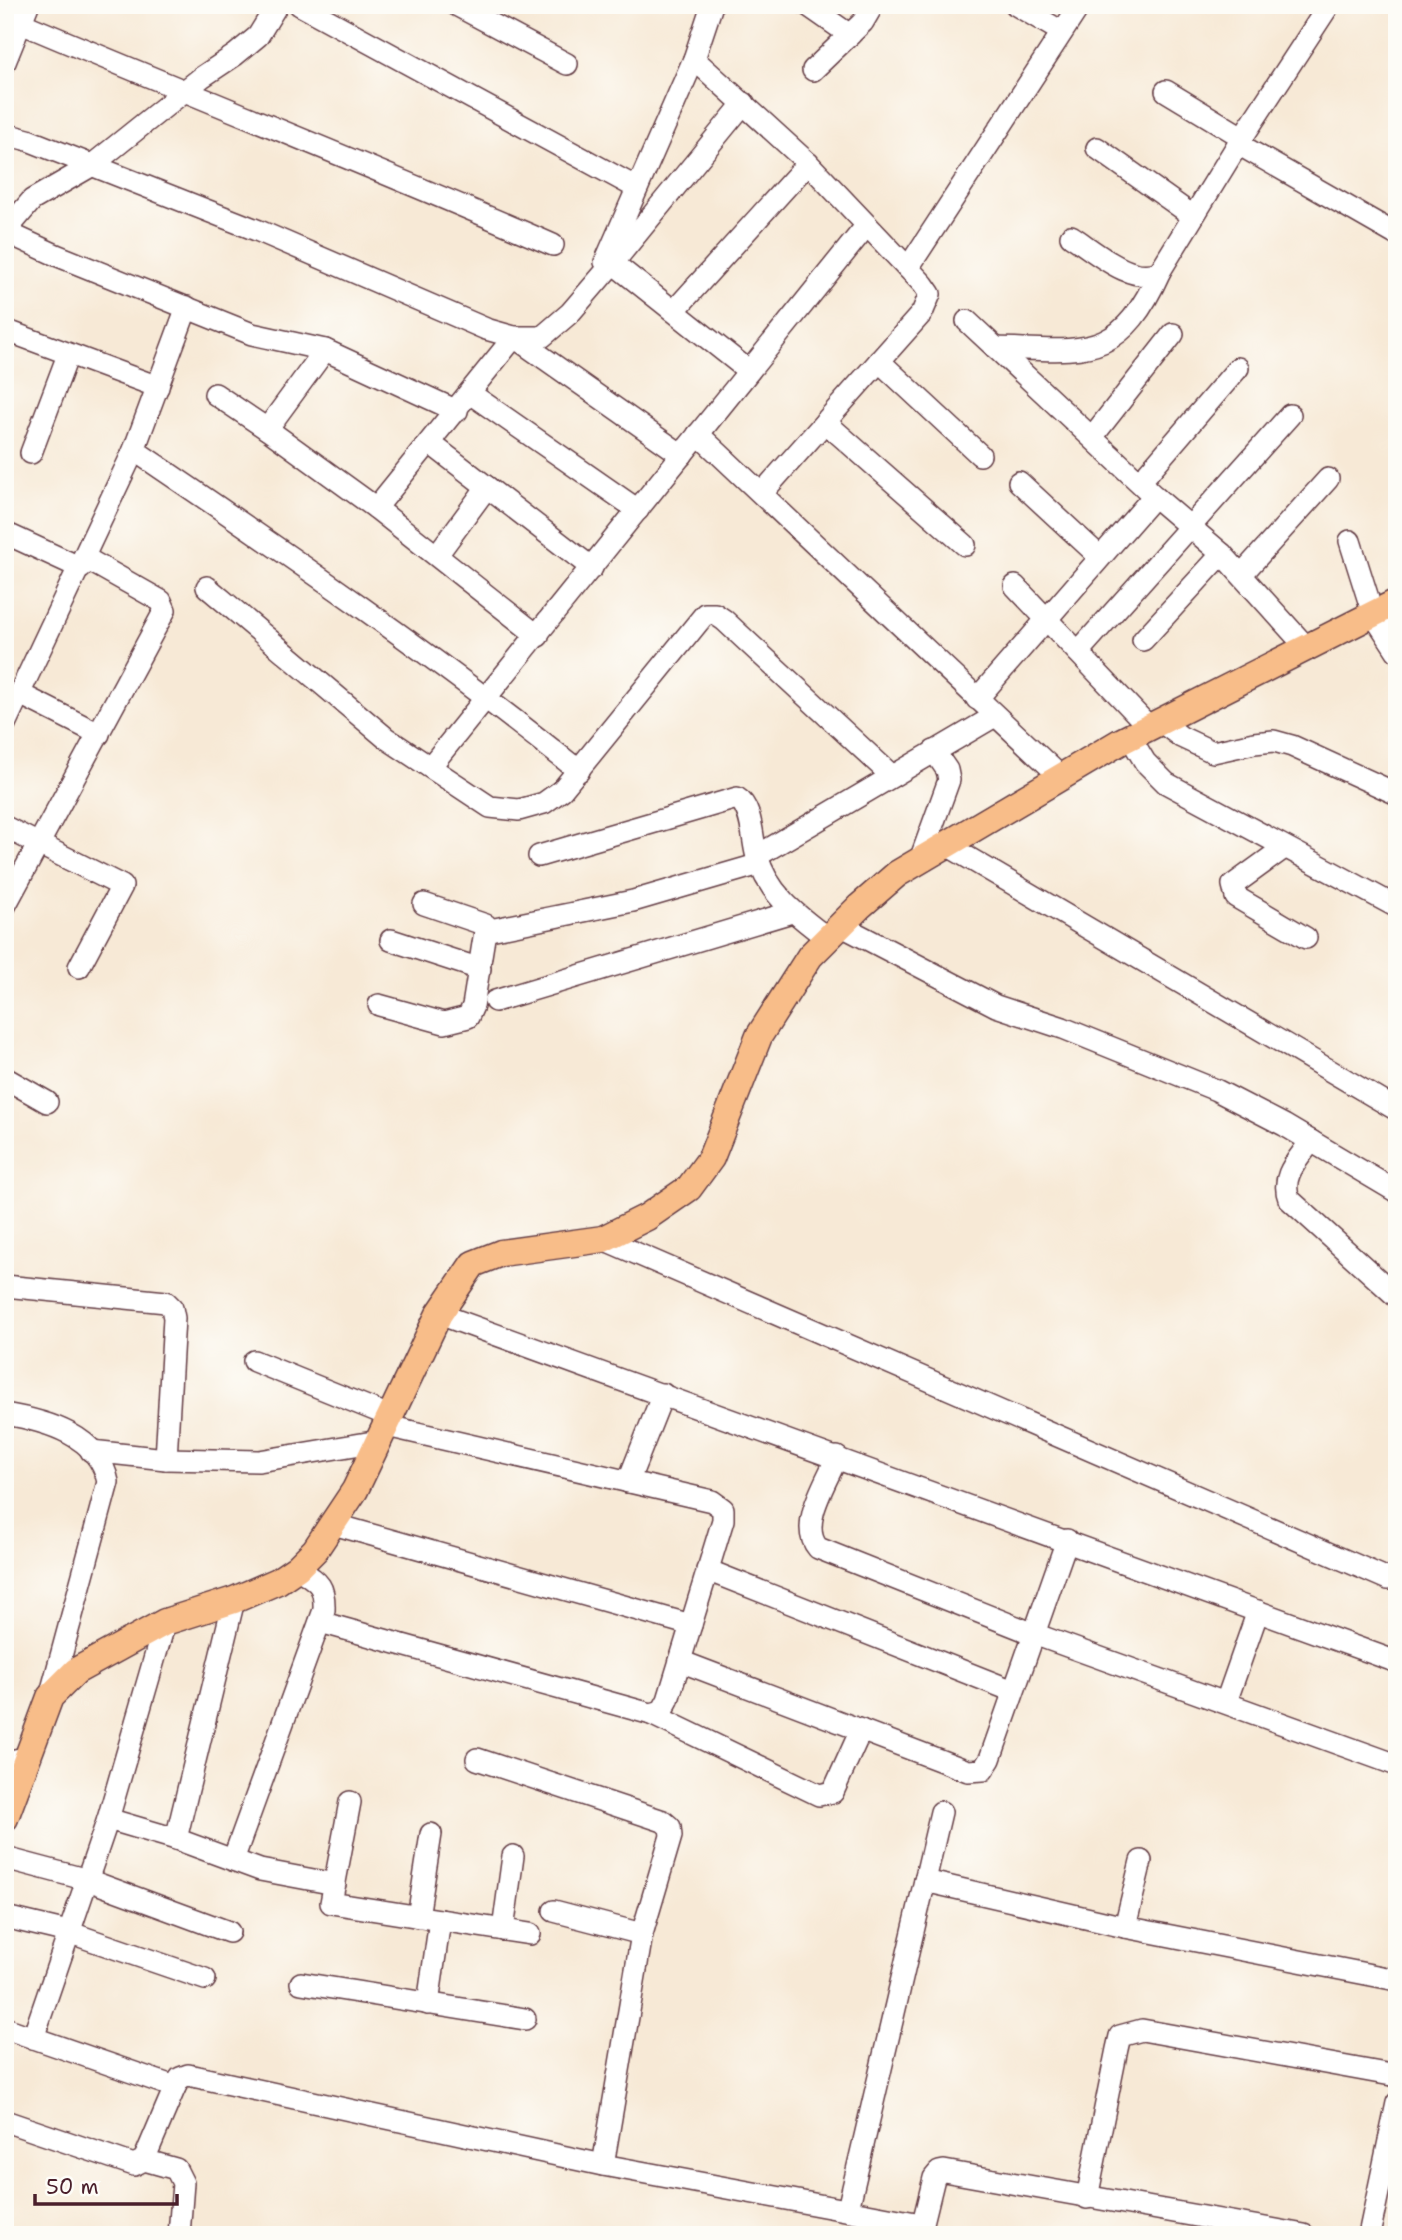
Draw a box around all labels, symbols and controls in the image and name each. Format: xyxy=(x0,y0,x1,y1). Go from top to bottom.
scale bar xyxy=(35,2163,177,2207)
text: 50 m xyxy=(46,2173,99,2201)

